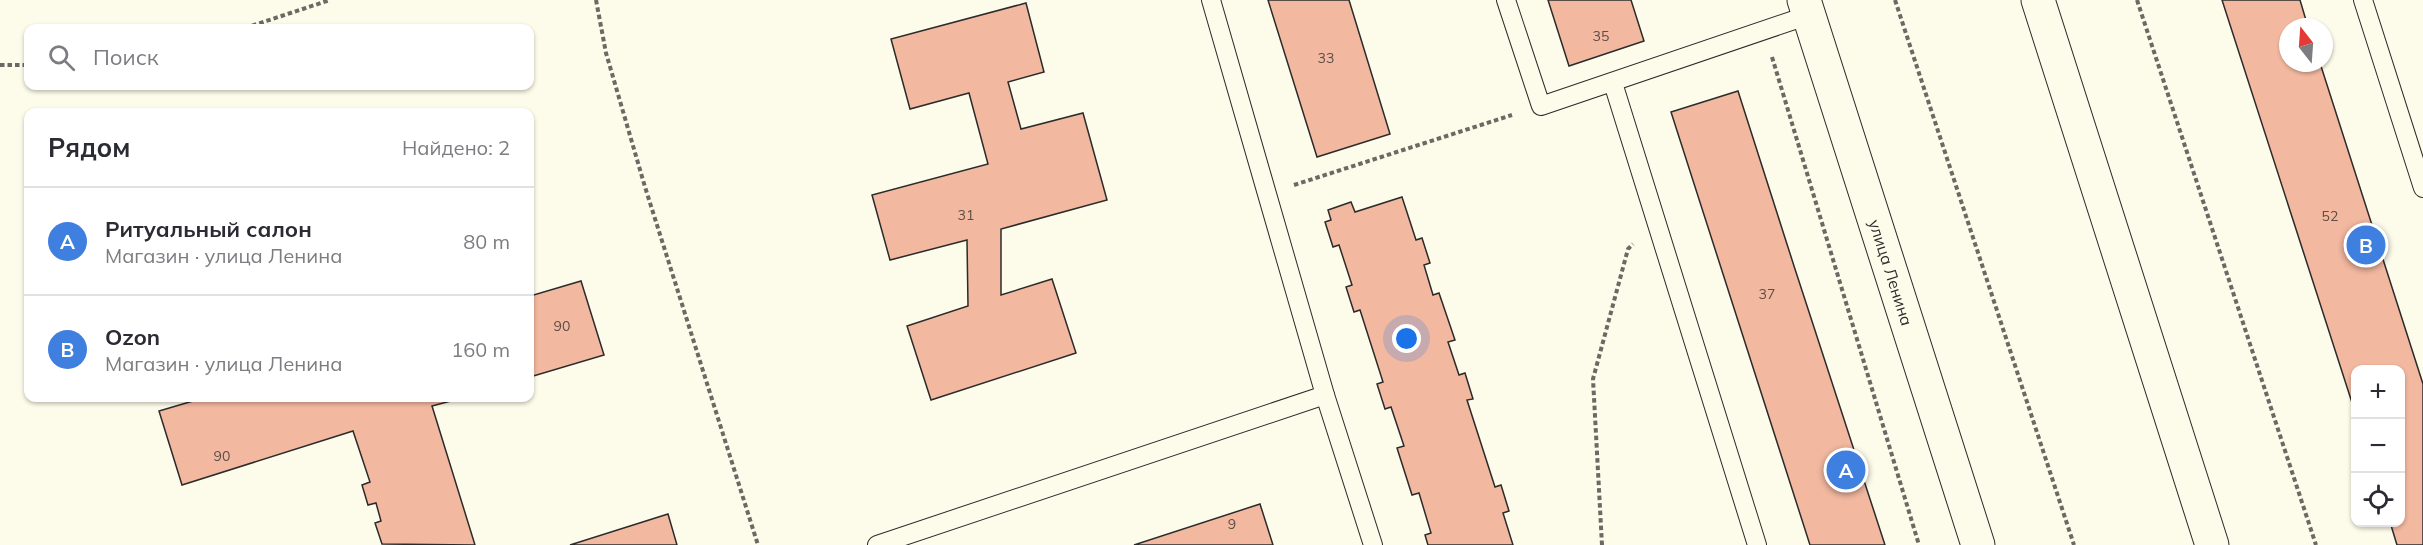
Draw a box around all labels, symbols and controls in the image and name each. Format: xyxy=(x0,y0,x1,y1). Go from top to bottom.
north arrow xyxy=(2279,18,2333,72)
search box xyxy=(24,24,534,90)
house number: 35 xyxy=(1593,27,1609,45)
icon: search xyxy=(45,41,78,74)
text: Поиск xyxy=(93,43,159,71)
house number: 33 xyxy=(1318,49,1334,67)
text: Рядом xyxy=(48,131,131,164)
text: Найдено: 2 xyxy=(402,135,510,160)
house number: 31 xyxy=(958,206,974,224)
house number: 52 xyxy=(2322,207,2338,225)
text: Ритуальный салон xyxy=(105,215,312,243)
street label: улица Ленина xyxy=(1865,217,1917,328)
pin: B xyxy=(2346,222,2386,268)
text: A xyxy=(60,229,75,254)
text: 80 m xyxy=(463,229,510,254)
text: Магазин · улица Ленина xyxy=(105,243,342,268)
house number: 37 xyxy=(1759,285,1775,303)
house number: 90 xyxy=(554,317,570,335)
text: Ozon xyxy=(105,323,160,351)
your location xyxy=(1392,324,1421,353)
text: B xyxy=(61,337,74,362)
text: 160 m xyxy=(451,337,510,362)
text: Магазин · улица Ленина xyxy=(105,351,342,376)
map controls xyxy=(2351,365,2405,527)
button: + xyxy=(2351,365,2405,419)
button: − xyxy=(2351,419,2405,473)
house number: 90 xyxy=(214,447,230,465)
pin: A xyxy=(1826,448,1866,492)
button: locate xyxy=(2351,473,2405,527)
house number: 9 xyxy=(1228,515,1236,533)

